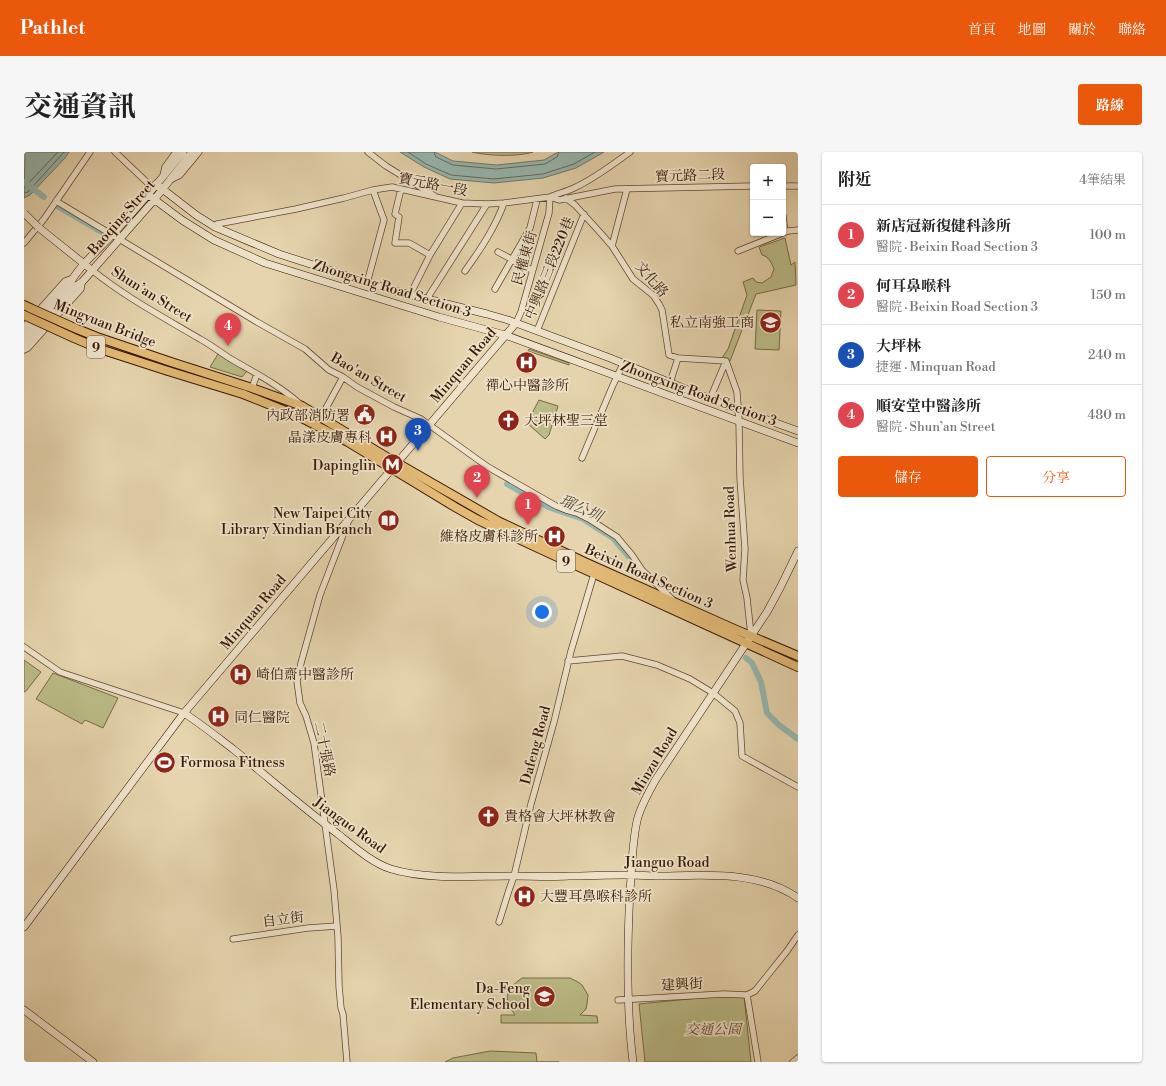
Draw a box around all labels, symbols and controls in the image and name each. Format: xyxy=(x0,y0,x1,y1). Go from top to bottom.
text: Pathlet xyxy=(20,16,85,40)
text: 首頁 xyxy=(968,21,996,39)
text: 地圖 xyxy=(1018,21,1046,39)
text: 關於 xyxy=(1068,21,1096,39)
text: 聯絡 xyxy=(1118,21,1146,39)
button: 路線 xyxy=(1078,84,1142,125)
text: 交通資訊 xyxy=(24,90,136,125)
map controls xyxy=(750,164,786,236)
button: + xyxy=(750,164,786,200)
street label: 寶元路二段 xyxy=(655,166,725,186)
street label: 寶元路一段 xyxy=(397,169,469,200)
text: 附近 xyxy=(838,169,872,191)
text: 4筆結果 xyxy=(1079,172,1126,188)
street label: Baoqing Street xyxy=(83,176,159,260)
button: − xyxy=(750,200,786,236)
street label: 中興路三段220巷 xyxy=(521,214,579,322)
text: 新店冠新復健科診所 xyxy=(876,217,1011,236)
text: 1 xyxy=(848,227,854,243)
text: 100 m xyxy=(1090,227,1126,243)
street label: 民權東街 xyxy=(509,229,541,288)
text: 醫院 · Beixin Road Section 3 xyxy=(876,239,1038,255)
street label: Zhongxing Road Section 3 xyxy=(310,256,474,322)
street label: 文化路 xyxy=(631,258,672,301)
street label: Shun’an Street xyxy=(108,263,195,327)
text: 何耳鼻喉科 xyxy=(876,277,951,296)
text: 2 xyxy=(847,287,855,303)
text: 150 m xyxy=(1091,287,1126,303)
street label: Mingyuan Bridge xyxy=(51,296,159,352)
text: 醫院 · Beixin Road Section 3 xyxy=(876,299,1038,315)
school or university icon: 私立南強工商 xyxy=(757,309,783,335)
pin: 4 xyxy=(215,313,241,346)
place label: 私立南強工商 xyxy=(670,314,754,332)
street label: Minquan Road xyxy=(427,324,501,407)
road number: 9 xyxy=(87,336,105,358)
text: 大坪林 xyxy=(876,337,921,356)
text: 3 xyxy=(847,347,855,363)
text: 240 m xyxy=(1088,347,1126,363)
street label: Bao'an Street xyxy=(327,349,410,407)
hospital icon: 禪心中醫診所 xyxy=(514,350,540,376)
street label: Zhongxing Road Section 3 xyxy=(618,357,780,431)
text: 捷運 · Minquan Road xyxy=(876,359,996,375)
place label: 禪心中醫診所 xyxy=(485,377,569,395)
text: 順安堂中醫診所 xyxy=(876,397,981,416)
public building icon: 內政部消防署 xyxy=(352,402,378,428)
place label: 內政部消防署 xyxy=(266,407,350,425)
church icon: 大坪林聖三堂 xyxy=(496,407,522,433)
text: 4 xyxy=(847,407,855,423)
text: 480 m xyxy=(1088,407,1126,423)
place label: 大坪林聖三堂 xyxy=(524,412,608,430)
pin: 3 xyxy=(405,418,431,451)
text: 醫院 · Shun’an Street xyxy=(876,419,995,435)
hospital icon: 晶漾皮膚專科 xyxy=(374,424,400,450)
place label: 晶漾皮膚專科 xyxy=(288,429,372,447)
metro station icon: Dapinglin xyxy=(379,452,405,478)
button: 儲存 xyxy=(838,456,978,497)
button: 分享 xyxy=(986,456,1126,497)
place label: Dapinglin xyxy=(313,457,377,475)
pin: 2 xyxy=(464,465,490,498)
street label: Wenhua Road xyxy=(721,486,742,573)
water label: 瑠公圳 xyxy=(556,491,608,528)
pin: 1 xyxy=(515,492,541,525)
place label: New Taipei City Library Xindian Branch xyxy=(221,505,373,539)
library icon: New Taipei City Library Xindian Branch xyxy=(375,508,401,534)
hospital icon: 維格皮膚科診所 xyxy=(541,523,567,549)
place label: 維格皮膚科診所 xyxy=(440,528,538,546)
street label: Beixin Road Section 3 xyxy=(581,540,716,613)
road number: 9 xyxy=(557,550,575,572)
street label: Minquan Road xyxy=(217,571,291,654)
your location xyxy=(532,602,552,622)
hospital icon: 崎伯齋中醫診所 xyxy=(227,661,253,687)
place label: 崎伯齋中醫診所 xyxy=(256,666,354,684)
hospital icon: 同仁醫院 xyxy=(205,704,231,730)
street label: Dafeng Road xyxy=(517,704,555,787)
place label: 同仁醫院 xyxy=(234,709,290,727)
street label: 二十張路 xyxy=(309,720,339,778)
street label: Minzu Road xyxy=(628,725,682,798)
sports icon: Formosa Fitness xyxy=(152,749,178,775)
place label: Formosa Fitness xyxy=(180,754,285,772)
street label: Jianguo Road xyxy=(309,793,389,858)
church icon: 貴格會大坪林教會 xyxy=(476,803,502,829)
place label: 貴格會大坪林教會 xyxy=(504,808,616,826)
street label: Jianguo Road xyxy=(624,854,710,872)
hospital icon: 大豐耳鼻喉科診所 xyxy=(512,883,538,909)
place label: 大豐耳鼻喉科診所 xyxy=(540,888,652,906)
street label: 自立街 xyxy=(261,909,305,931)
street label: 建興街 xyxy=(661,975,703,995)
place label: Da-Feng Elementary School xyxy=(410,980,531,1014)
school or university icon: Da-Feng Elementary School xyxy=(532,983,558,1009)
park label: 交通公園 xyxy=(685,1021,743,1039)

